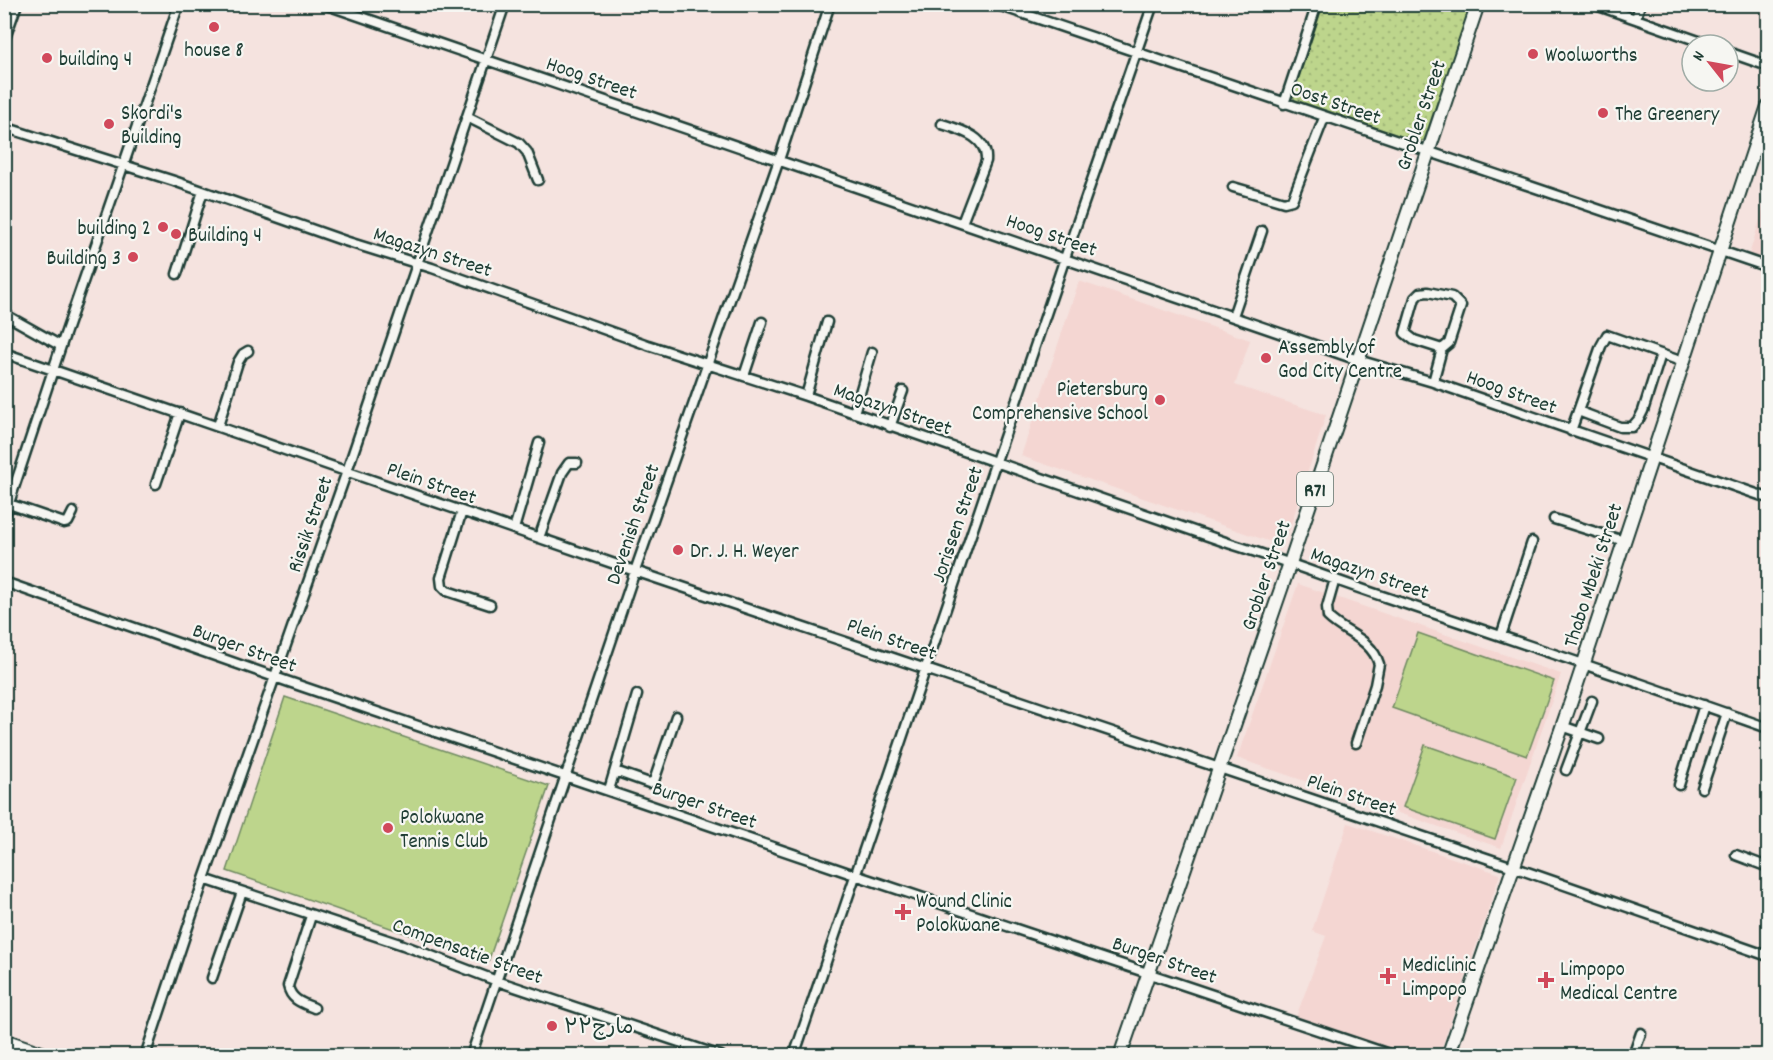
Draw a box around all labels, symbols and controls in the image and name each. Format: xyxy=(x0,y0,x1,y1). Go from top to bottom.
marker: house 8 xyxy=(207,20,221,34)
north arrow xyxy=(1680,33,1740,93)
place label: house 8 xyxy=(184,37,244,67)
place label: Woolworths xyxy=(1545,42,1638,72)
place label: building 4 xyxy=(59,46,132,76)
marker: Woolworths xyxy=(1526,47,1540,61)
text: N xyxy=(1687,47,1711,66)
street label: Hoog Street xyxy=(541,50,641,109)
marker: building 4 xyxy=(40,51,54,65)
street label: Grobler Street xyxy=(1390,57,1456,175)
street label: Oost Street xyxy=(1286,75,1385,134)
place label: Skordi's Building xyxy=(121,100,183,154)
place label: The Greenery xyxy=(1615,101,1720,131)
marker: The Greenery xyxy=(1596,106,1610,120)
marker: Skordi's Building xyxy=(102,117,116,131)
street label: Hoog Street xyxy=(1001,207,1101,266)
place label: building 2 xyxy=(77,215,151,245)
marker: building 2 xyxy=(156,220,170,234)
street label: Magazyn Street xyxy=(369,221,496,287)
place label: Building 4 xyxy=(188,222,262,252)
marker: Building 4 xyxy=(169,227,183,241)
place label: Building 3 xyxy=(46,245,121,275)
marker: Building 3 xyxy=(126,250,140,264)
place label: Assembly of God City Centre xyxy=(1278,334,1402,388)
marker: Assembly of God City Centre xyxy=(1259,351,1273,365)
street label: Hoog Street xyxy=(1461,364,1561,424)
place label: Pietersburg Comprehensive School xyxy=(972,376,1148,430)
street label: Magazyn Street xyxy=(829,377,955,445)
marker: Pietersburg Comprehensive School xyxy=(1153,393,1167,407)
street label: Plein Street xyxy=(382,455,480,514)
street label: Devenish Street xyxy=(600,460,670,589)
street label: Jorissen Street xyxy=(925,463,993,587)
road number: R71 xyxy=(1297,472,1333,506)
street label: Rissik Street xyxy=(281,473,342,577)
street label: Thabo Mbeki Street xyxy=(1557,500,1632,652)
street label: Grobler Street xyxy=(1235,517,1301,635)
place label: Dr. J. H. Weyer xyxy=(690,538,799,568)
street label: Magazyn Street xyxy=(1306,541,1432,609)
marker: Dr. J. H. Weyer xyxy=(671,543,685,557)
street label: Plein Street xyxy=(842,611,940,670)
street label: Burger Street xyxy=(188,617,300,683)
street label: Plein Street xyxy=(1302,767,1400,826)
street label: Burger Street xyxy=(648,775,761,839)
place label: Polokwane Tennis Club xyxy=(400,804,488,858)
marker: Polokwane Tennis Club xyxy=(381,821,395,835)
place label: Wound Clinic Polokwane xyxy=(916,888,1012,942)
marker: Wound Clinic Polokwane xyxy=(894,903,912,921)
street label: Compensatie Street xyxy=(388,912,547,994)
street label: Burger Street xyxy=(1108,930,1221,994)
place label: Mediclinic Limpopo xyxy=(1402,952,1477,1006)
place label: Limpopo Medical Centre xyxy=(1560,956,1677,1010)
marker: Mediclinic Limpopo xyxy=(1379,967,1397,985)
marker: Limpopo Medical Centre xyxy=(1537,971,1555,989)
place label: ۲۲مارچ xyxy=(564,1014,634,1044)
marker: ۲۲مارچ xyxy=(545,1019,559,1033)

